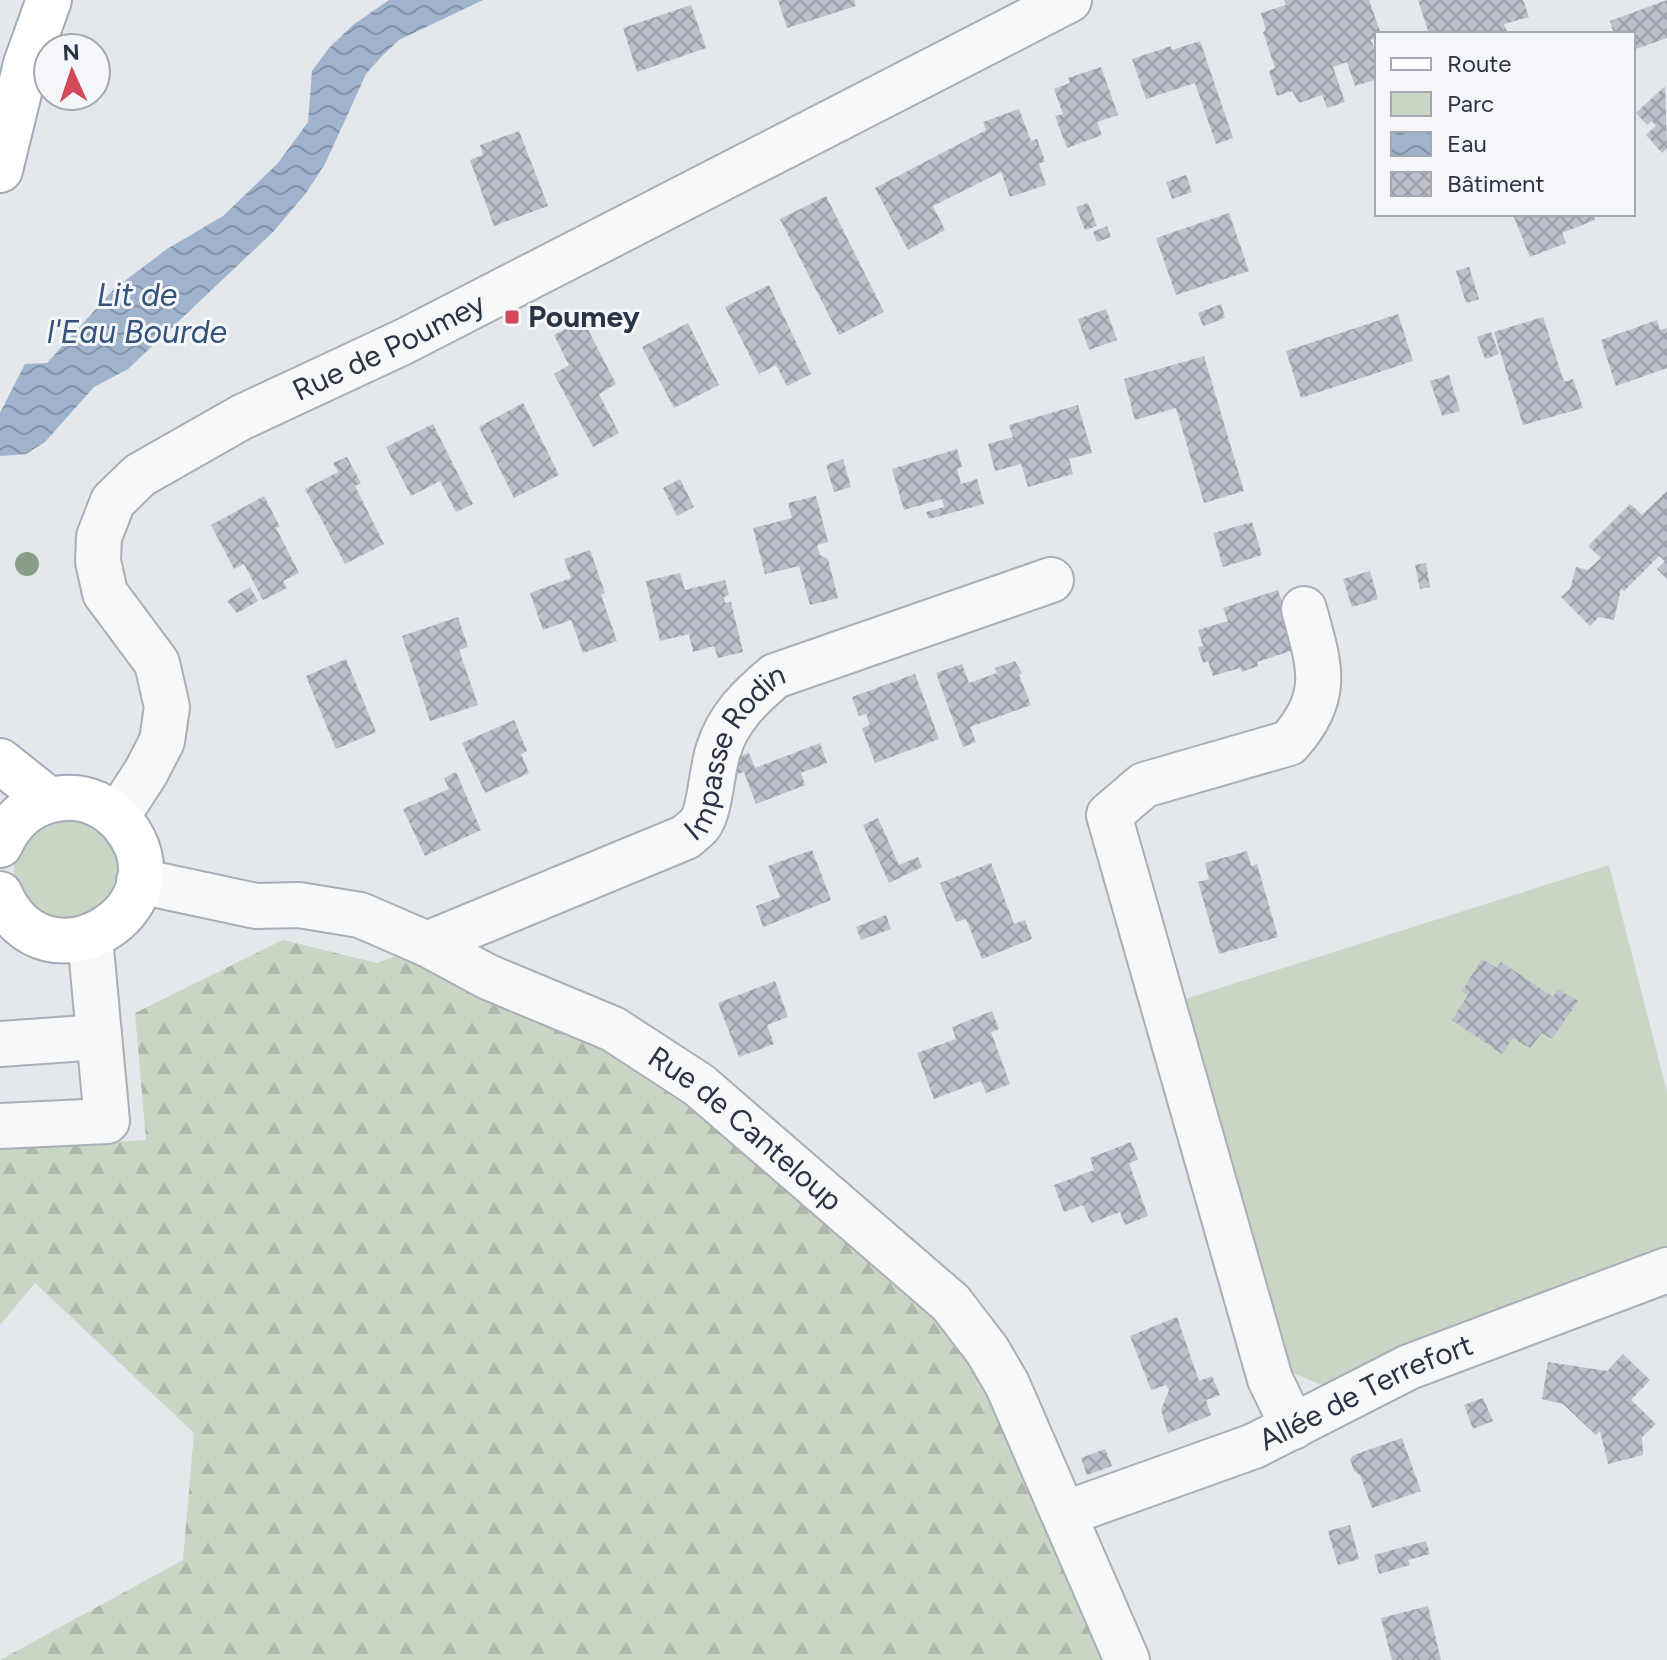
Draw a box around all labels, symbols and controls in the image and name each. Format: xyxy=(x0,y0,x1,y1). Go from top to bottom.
north arrow xyxy=(32,32,112,112)
legend xyxy=(1375,32,1635,216)
text: N xyxy=(62,39,80,66)
text: Route xyxy=(1447,49,1511,78)
text: Parc xyxy=(1447,89,1494,118)
text: Eau xyxy=(1447,129,1487,158)
text: Bâtiment xyxy=(1447,169,1545,198)
water label: Lit de l'Eau Bourde xyxy=(47,276,227,351)
street label: Rue de Poumey xyxy=(287,284,491,409)
place label: Poumey xyxy=(528,298,640,335)
marker: Poumey xyxy=(503,308,521,326)
street label: Impasse Rodin xyxy=(676,655,790,848)
street label: Rue de Canteloup xyxy=(641,1038,850,1219)
street label: Allée de Terrefort xyxy=(1252,1326,1478,1459)

